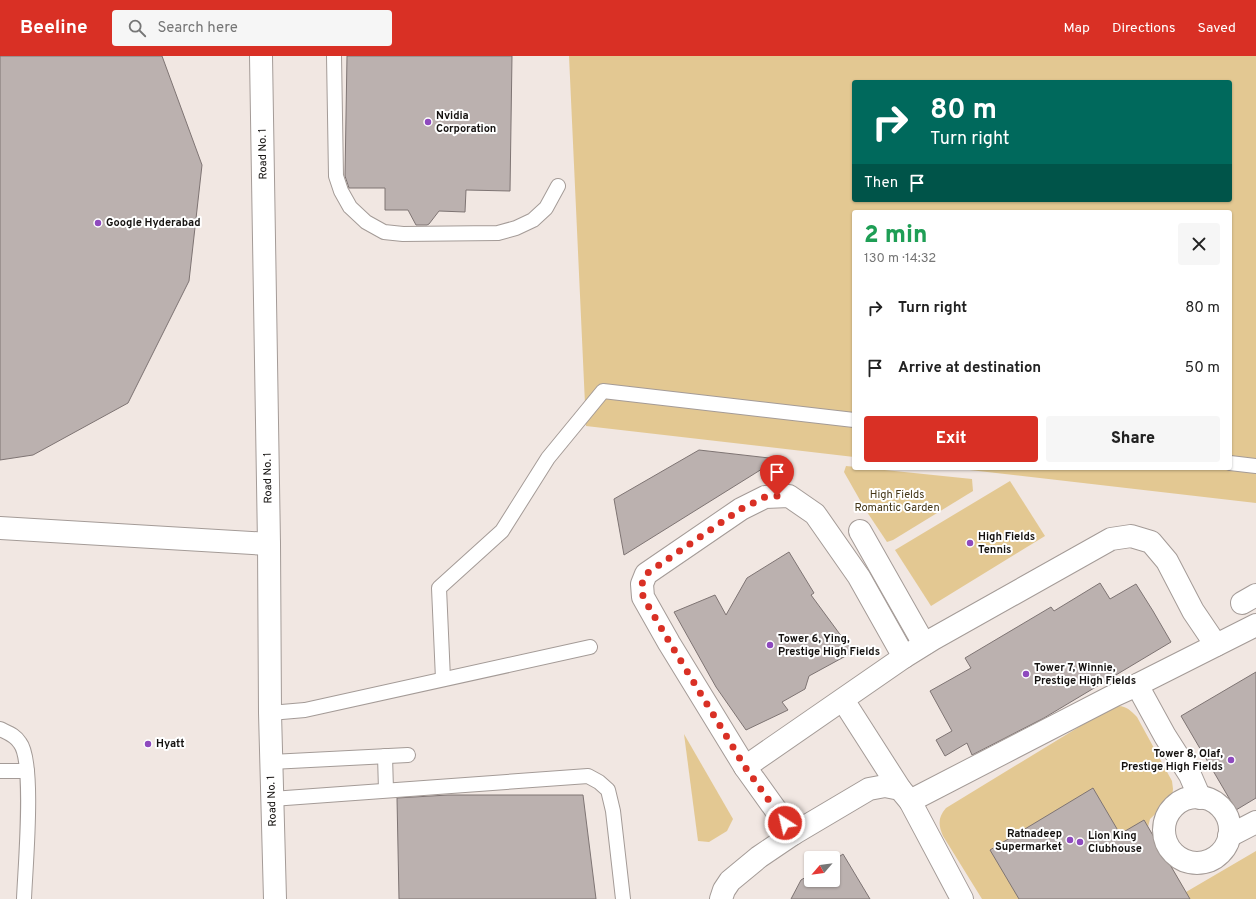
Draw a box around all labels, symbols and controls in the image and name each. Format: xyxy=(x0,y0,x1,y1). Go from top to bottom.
search box xyxy=(112,10,392,46)
text: Beeline xyxy=(20,16,88,40)
icon: search xyxy=(126,17,148,39)
text: Search here xyxy=(158,19,238,38)
text: Map xyxy=(1064,20,1090,37)
text: Directions xyxy=(1112,20,1176,37)
text: Saved xyxy=(1198,20,1236,37)
text: 80 m xyxy=(930,93,997,129)
icon: right xyxy=(864,96,916,148)
place label: Nvidia Corporation xyxy=(436,109,496,136)
marker: Nvidia Corporation xyxy=(423,117,433,127)
street label: Road No. 1 xyxy=(256,128,270,180)
text: Turn right xyxy=(930,128,1010,151)
icon: arrive xyxy=(906,172,928,194)
text: Then xyxy=(864,174,898,193)
place label: Google Hyderabad xyxy=(106,216,201,230)
marker: Google Hyderabad xyxy=(93,218,103,228)
text: 2 min xyxy=(864,221,928,251)
button: close xyxy=(1178,223,1220,265)
text: 130 m · 14:32 xyxy=(864,251,936,267)
icon: right xyxy=(864,297,886,319)
text: Turn right xyxy=(898,299,967,318)
text: 80 m xyxy=(1185,299,1220,318)
icon: arrive xyxy=(864,357,886,379)
text: Arrive at destination xyxy=(898,359,1041,378)
text: 50 m xyxy=(1185,359,1220,378)
button: Exit xyxy=(864,416,1038,462)
button: Share xyxy=(1046,416,1220,462)
street label: Road No. 1 xyxy=(261,452,275,504)
pin xyxy=(760,455,794,496)
icon: arrive xyxy=(766,461,788,483)
park label: High Fields Romantic Garden xyxy=(854,488,940,515)
place label: High Fields Tennis xyxy=(978,530,1035,557)
marker: High Fields Tennis xyxy=(965,538,975,548)
place label: Tower 6, Ying, Prestige High Fields xyxy=(778,632,880,659)
marker: Tower 6, Ying, Prestige High Fields xyxy=(765,640,775,650)
place label: Tower 7, Winnie, Prestige High Fields xyxy=(1034,661,1136,688)
marker: Tower 7, Winnie, Prestige High Fields xyxy=(1021,669,1031,679)
place label: Hyatt xyxy=(156,737,185,751)
marker: Hyatt xyxy=(143,739,153,749)
place label: Tower 8, Olaf, Prestige High Fields xyxy=(1121,747,1223,774)
marker: Tower 8, Olaf, Prestige High Fields xyxy=(1226,755,1236,765)
street label: Road No. 1 xyxy=(264,775,280,827)
position arrow xyxy=(764,802,806,844)
place label: Ratnadeep Supermarket xyxy=(995,827,1062,854)
place label: Lion King Clubhouse xyxy=(1088,829,1142,856)
marker: Ratnadeep Supermarket xyxy=(1065,835,1075,845)
marker: Lion King Clubhouse xyxy=(1075,837,1085,847)
north arrow xyxy=(804,851,840,887)
map controls xyxy=(804,851,840,887)

